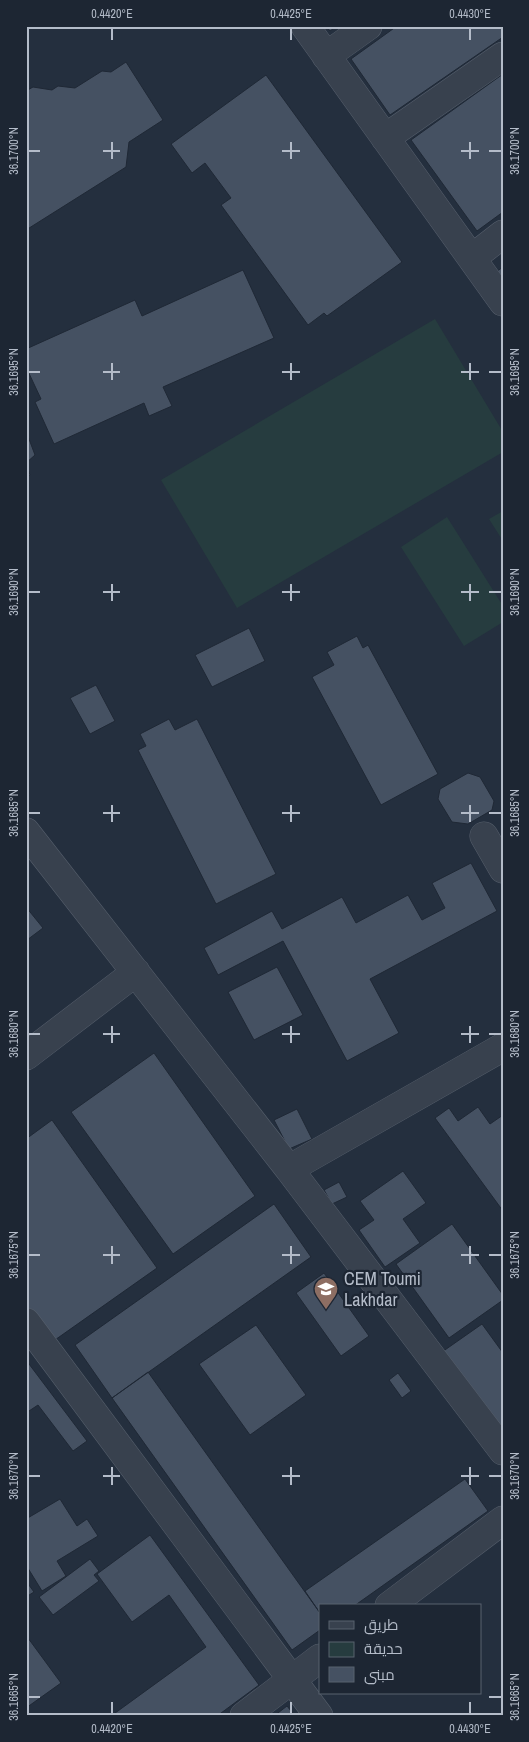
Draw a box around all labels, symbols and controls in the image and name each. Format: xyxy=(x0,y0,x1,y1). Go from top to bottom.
text: 0.4420°E xyxy=(91,6,133,22)
text: 0.4425°E xyxy=(270,6,312,22)
text: 0.4430°E xyxy=(449,6,491,22)
text: 36.1700°N xyxy=(6,127,22,175)
text: 36.1700°N xyxy=(507,127,523,175)
text: 36.1695°N xyxy=(6,348,22,396)
text: 36.1695°N xyxy=(507,348,523,396)
text: 36.1690°N xyxy=(6,568,22,616)
text: 36.1690°N xyxy=(507,568,523,616)
text: 36.1685°N xyxy=(6,789,22,837)
text: 36.1685°N xyxy=(507,789,523,837)
text: 36.1680°N xyxy=(6,1010,22,1058)
text: 36.1680°N xyxy=(507,1010,523,1058)
text: 36.1675°N xyxy=(6,1231,22,1279)
text: 36.1675°N xyxy=(507,1231,523,1279)
place label: CEM Toumi Lakhdar xyxy=(344,1266,421,1312)
school or university icon: CEM Toumi Lakhdar xyxy=(313,1276,339,1310)
text: 36.1670°N xyxy=(6,1452,22,1500)
text: 36.1670°N xyxy=(507,1452,523,1500)
legend xyxy=(319,1604,482,1694)
text: طريق xyxy=(364,1614,398,1635)
text: حديقة xyxy=(364,1638,403,1659)
text: مبنى xyxy=(364,1664,395,1685)
text: 36.1665°N xyxy=(6,1673,22,1721)
text: 36.1665°N xyxy=(507,1673,523,1721)
text: 0.4420°E xyxy=(91,1721,133,1737)
text: 0.4425°E xyxy=(270,1721,312,1737)
text: 0.4430°E xyxy=(449,1721,491,1737)

